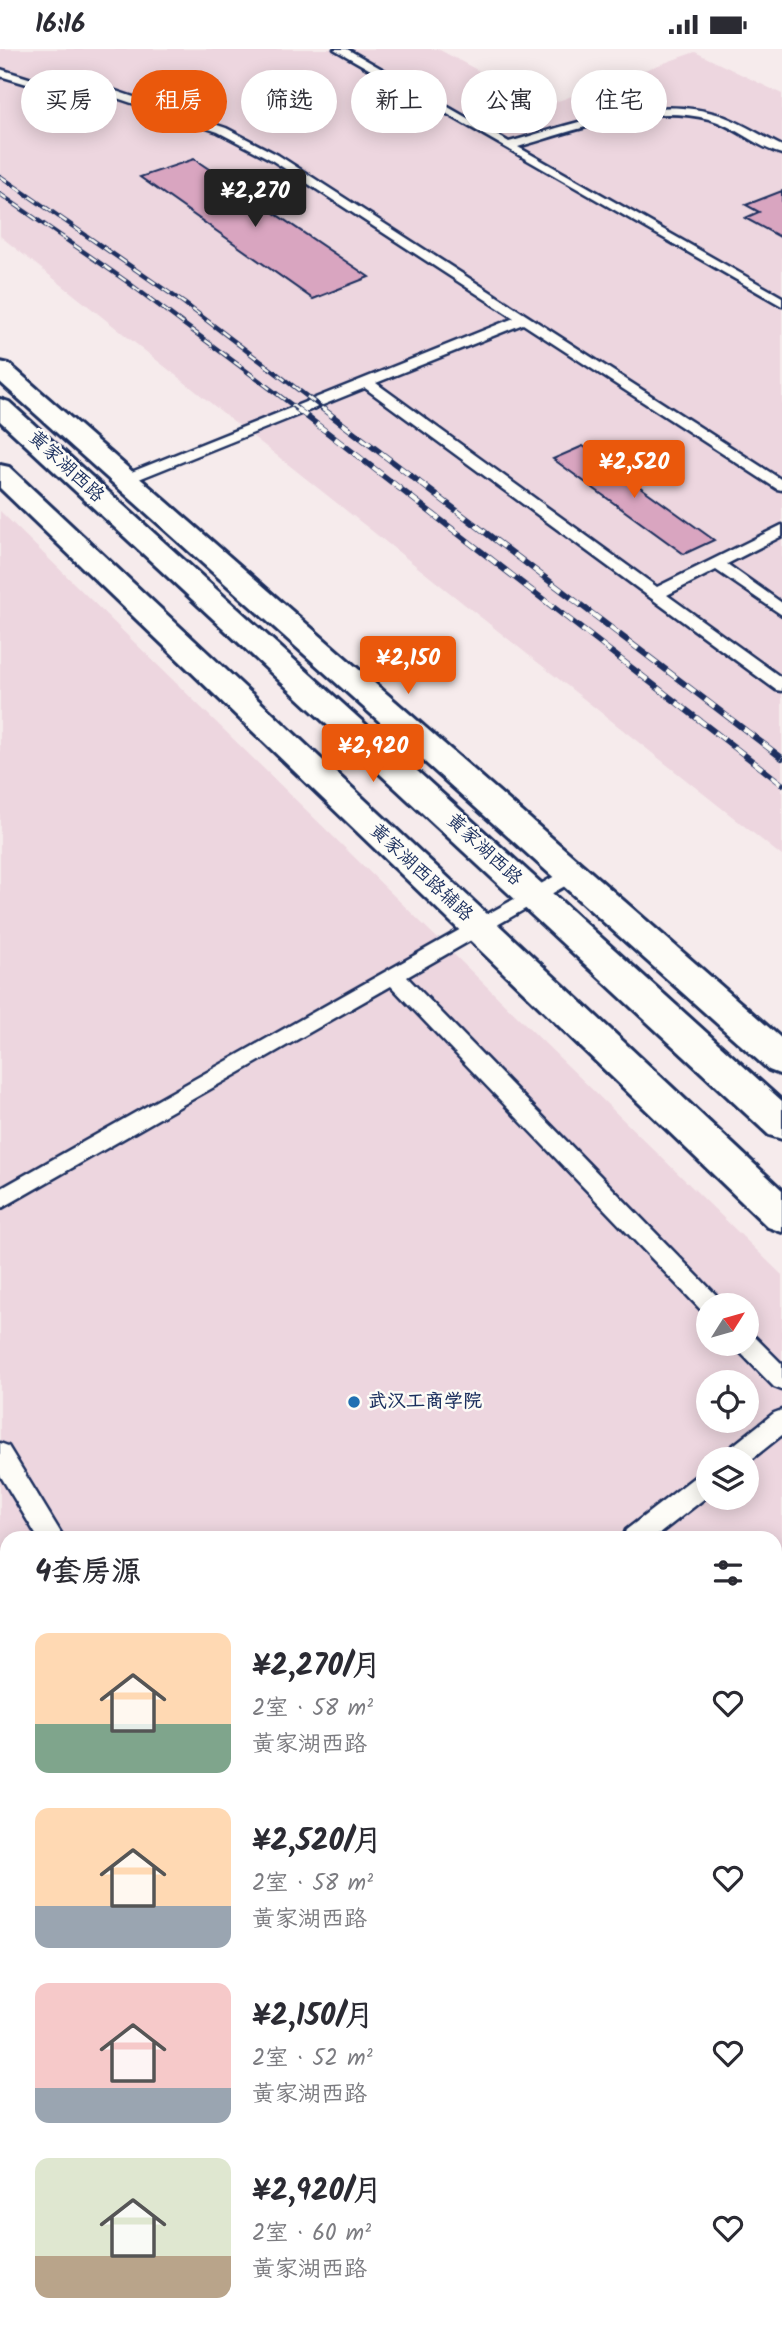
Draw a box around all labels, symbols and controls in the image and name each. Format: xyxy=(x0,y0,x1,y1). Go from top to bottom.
text: 16:16 xyxy=(35,4,85,46)
chip: 买房 xyxy=(21,70,117,133)
chip: 租房 xyxy=(131,70,227,133)
chip: 筛选 xyxy=(241,70,337,133)
chip: 新上 xyxy=(351,70,447,133)
chip: 公寓 xyxy=(461,70,557,133)
chip: 住宅 xyxy=(571,70,667,133)
pin: ¥2,270 xyxy=(198,169,312,229)
text: ¥2,270 xyxy=(220,174,290,210)
street label: 黄家湖西路 xyxy=(21,424,111,510)
pin: ¥2,520 xyxy=(577,441,691,500)
text: ¥2,520 xyxy=(599,445,669,481)
pin: ¥2,150 xyxy=(351,637,465,696)
text: ¥2,150 xyxy=(376,641,440,677)
pin: ¥2,920 xyxy=(316,725,430,784)
text: ¥2,920 xyxy=(338,729,408,765)
street label: 黄家湖西路 xyxy=(439,807,529,893)
street label: 黄家湖西路辅路 xyxy=(362,817,480,929)
north arrow xyxy=(696,1293,760,1356)
map controls xyxy=(696,1293,759,1510)
button: locate xyxy=(696,1370,759,1433)
place label: 武汉工商学院 xyxy=(368,1387,482,1417)
marker: 武汉工商学院 xyxy=(346,1394,362,1410)
button: layers xyxy=(696,1447,759,1510)
text: 4套房源 xyxy=(35,1549,141,1597)
icon: filters xyxy=(709,1554,747,1592)
text: ¥2,270/月 xyxy=(252,1643,381,1691)
icon: home xyxy=(91,1661,175,1745)
icon: heart xyxy=(709,1684,747,1722)
text: 2室 · 58 m² xyxy=(252,1691,373,1727)
text: 黄家湖西路 xyxy=(252,1727,367,1763)
text: ¥2,520/月 xyxy=(252,1818,382,1866)
icon: home xyxy=(91,1836,175,1920)
icon: heart xyxy=(709,1859,747,1897)
text: 2室 · 58 m² xyxy=(252,1866,373,1902)
text: 黄家湖西路 xyxy=(252,1902,367,1938)
text: ¥2,150/月 xyxy=(252,1993,374,2041)
icon: home xyxy=(91,2011,175,2095)
icon: heart xyxy=(709,2034,747,2072)
text: 2室 · 52 m² xyxy=(252,2041,373,2077)
text: 黄家湖西路 xyxy=(252,2077,367,2113)
text: ¥2,920/月 xyxy=(252,2168,382,2216)
icon: home xyxy=(91,2186,175,2270)
icon: heart xyxy=(709,2209,747,2247)
text: 2室 · 60 m² xyxy=(252,2216,371,2252)
text: 黄家湖西路 xyxy=(252,2252,367,2288)

